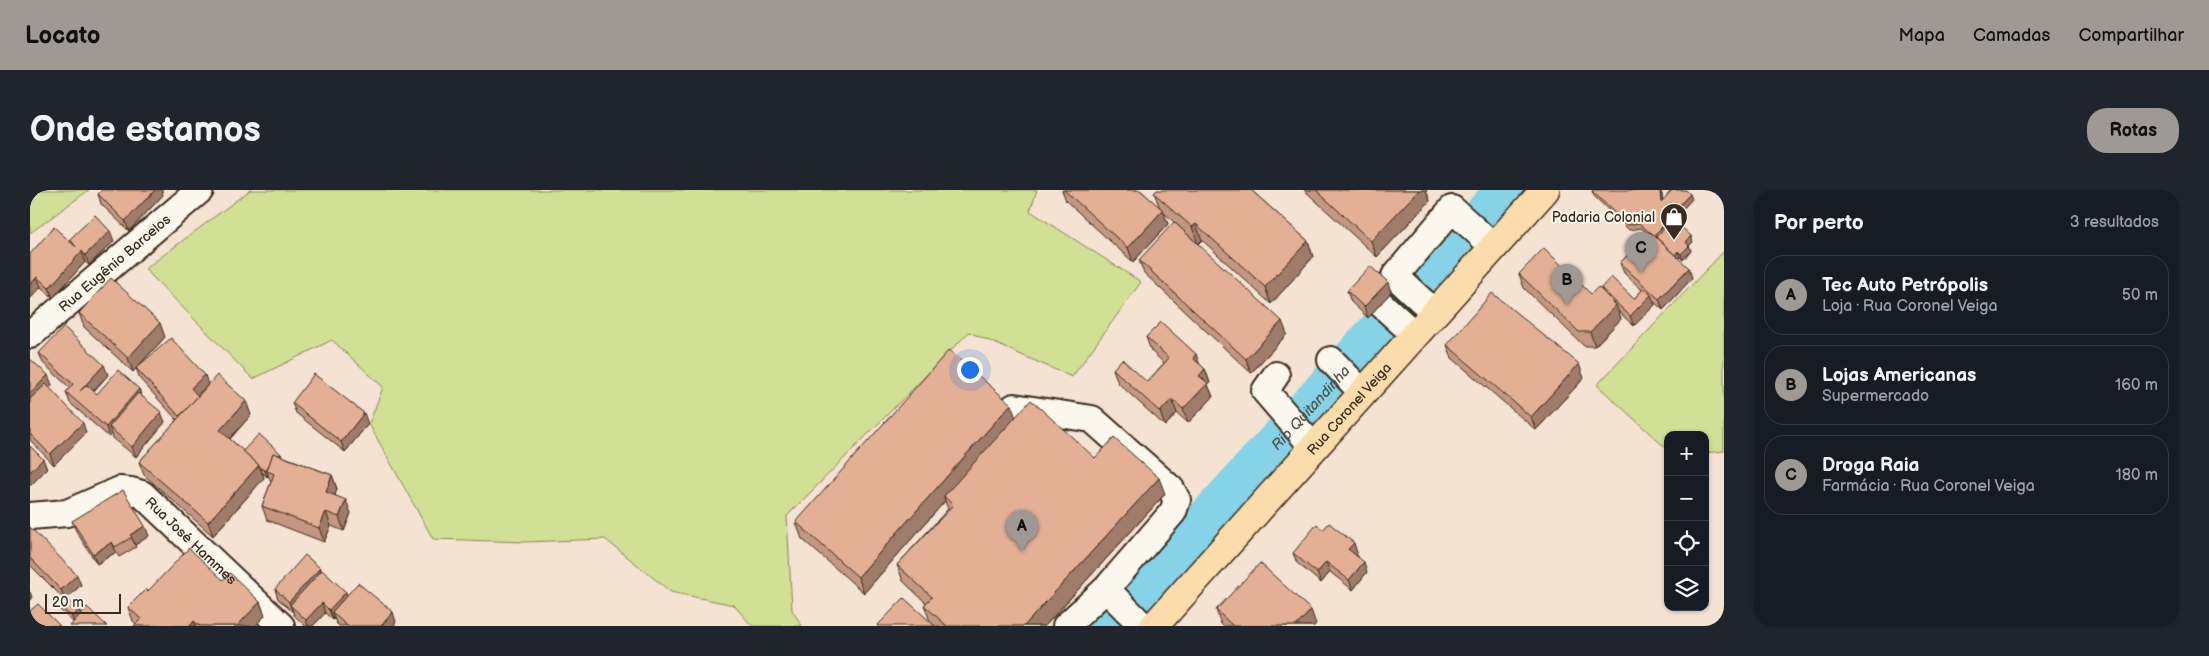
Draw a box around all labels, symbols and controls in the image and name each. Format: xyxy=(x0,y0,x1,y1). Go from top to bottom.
text: Locato xyxy=(25,21,100,50)
text: Mapa xyxy=(1899,25,1945,46)
text: Camadas xyxy=(1973,25,2050,46)
text: Compartilhar xyxy=(2078,25,2184,46)
button: Rotas xyxy=(2087,108,2179,153)
text: Onde estamos xyxy=(30,109,261,152)
shop icon: Padaria Colonial xyxy=(1659,202,1689,241)
place label: Padaria Colonial xyxy=(1552,209,1655,226)
text: Por perto xyxy=(1774,210,1864,235)
street label: Rua Eugênio Barcelos xyxy=(55,211,174,316)
text: 3 resultados xyxy=(2070,213,2159,232)
pin: C xyxy=(1625,232,1657,273)
pin: B xyxy=(1551,264,1583,305)
text: Tec Auto Petrópolis xyxy=(1822,274,1988,297)
text: A xyxy=(1786,286,1796,305)
text: 50 m xyxy=(2122,286,2158,305)
text: Loja · Rua Coronel Veiga xyxy=(1822,297,1998,316)
your location xyxy=(957,357,983,383)
street label: Rua Coronel Veiga xyxy=(1304,359,1395,459)
water label: Rio Quitandinha xyxy=(1267,362,1355,455)
text: Lojas Americanas xyxy=(1822,364,1976,387)
text: B xyxy=(1785,376,1797,395)
text: 160 m xyxy=(2115,376,2158,395)
text: Supermercado xyxy=(1822,387,1929,406)
map controls xyxy=(1664,431,1709,611)
button: + xyxy=(1664,431,1709,476)
text: Droga Raia xyxy=(1822,454,1919,477)
text: C xyxy=(1785,466,1797,485)
text: 180 m xyxy=(2116,466,2158,485)
button: − xyxy=(1664,476,1709,521)
text: Farmácia · Rua Coronel Veiga xyxy=(1822,477,2035,496)
street label: Rua José Hammes xyxy=(142,494,240,588)
pin: A xyxy=(1006,510,1038,551)
button: locate xyxy=(1664,521,1709,566)
button: layers xyxy=(1664,566,1709,611)
scale bar xyxy=(45,591,121,614)
text: 20 m xyxy=(52,594,84,611)

